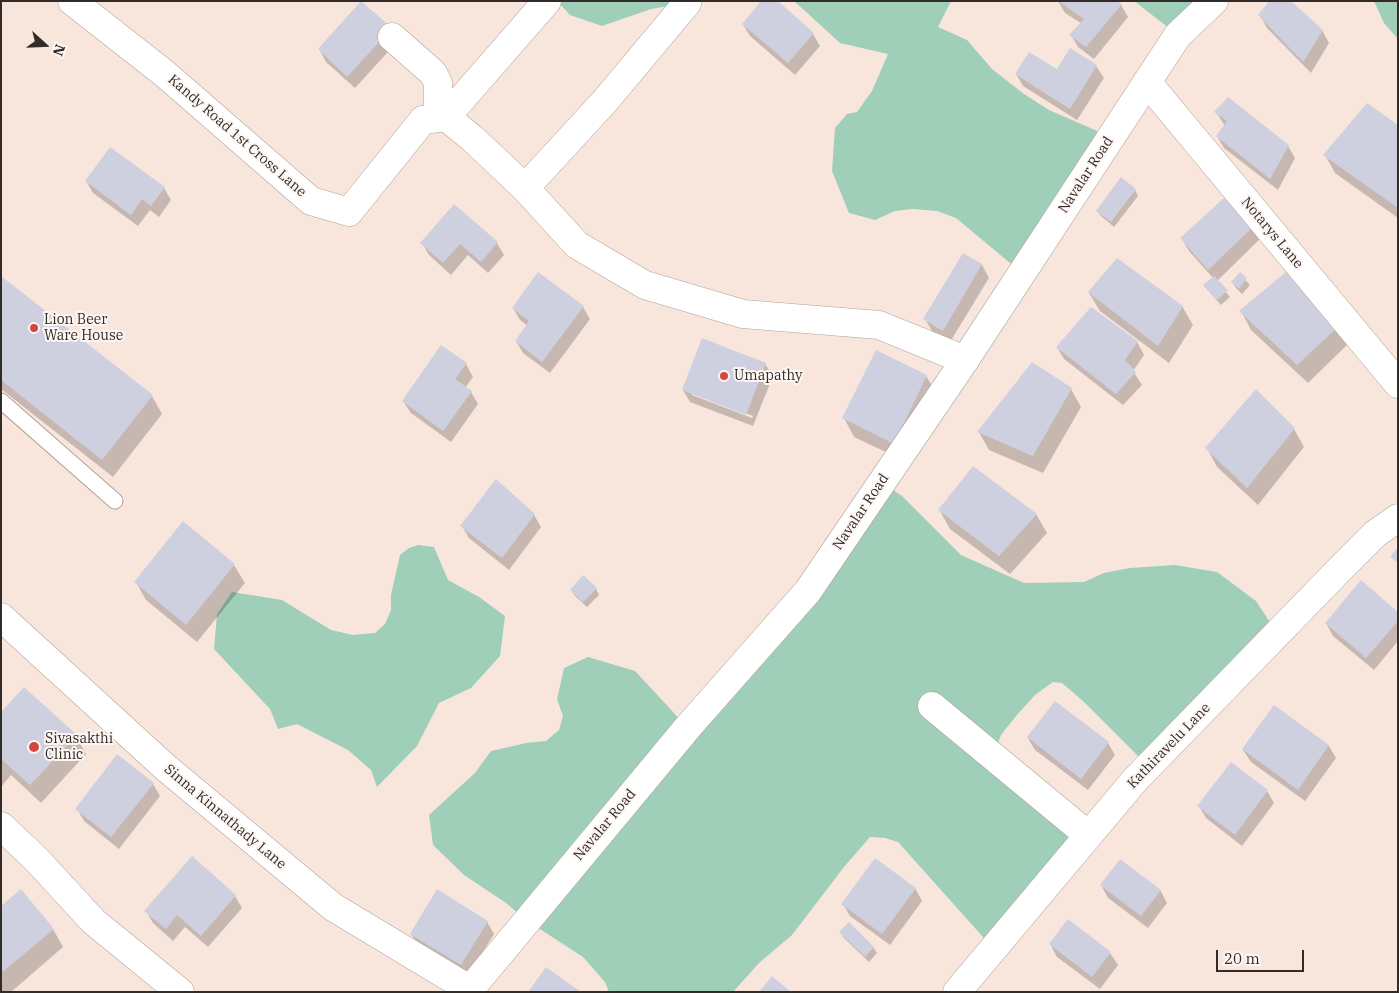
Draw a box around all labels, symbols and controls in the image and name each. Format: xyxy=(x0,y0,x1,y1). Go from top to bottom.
north arrow xyxy=(20,20,70,70)
text: N xyxy=(49,42,69,58)
street label: Kandy Road 1st Cross Lane xyxy=(164,71,310,201)
street label: Navalar Road xyxy=(1055,134,1117,216)
street label: Notarys Lane xyxy=(1237,194,1307,272)
place label: Lion Beer Ware House xyxy=(44,312,123,344)
marker: Lion Beer Ware House xyxy=(28,322,40,334)
place label: Umapathy xyxy=(734,368,802,384)
marker: Umapathy xyxy=(718,370,730,382)
street label: Navalar Road xyxy=(829,471,893,553)
street label: Kathiravelu Lane xyxy=(1124,700,1214,792)
place label: Sivasakthi Clinic xyxy=(45,731,113,764)
marker: Sivasakthi Clinic xyxy=(27,740,41,754)
street label: Sinna Kinnathady Lane xyxy=(161,761,289,873)
street label: Navalar Road xyxy=(570,786,640,864)
scale bar xyxy=(1219,940,1306,972)
text: 20 m xyxy=(1224,949,1260,968)

